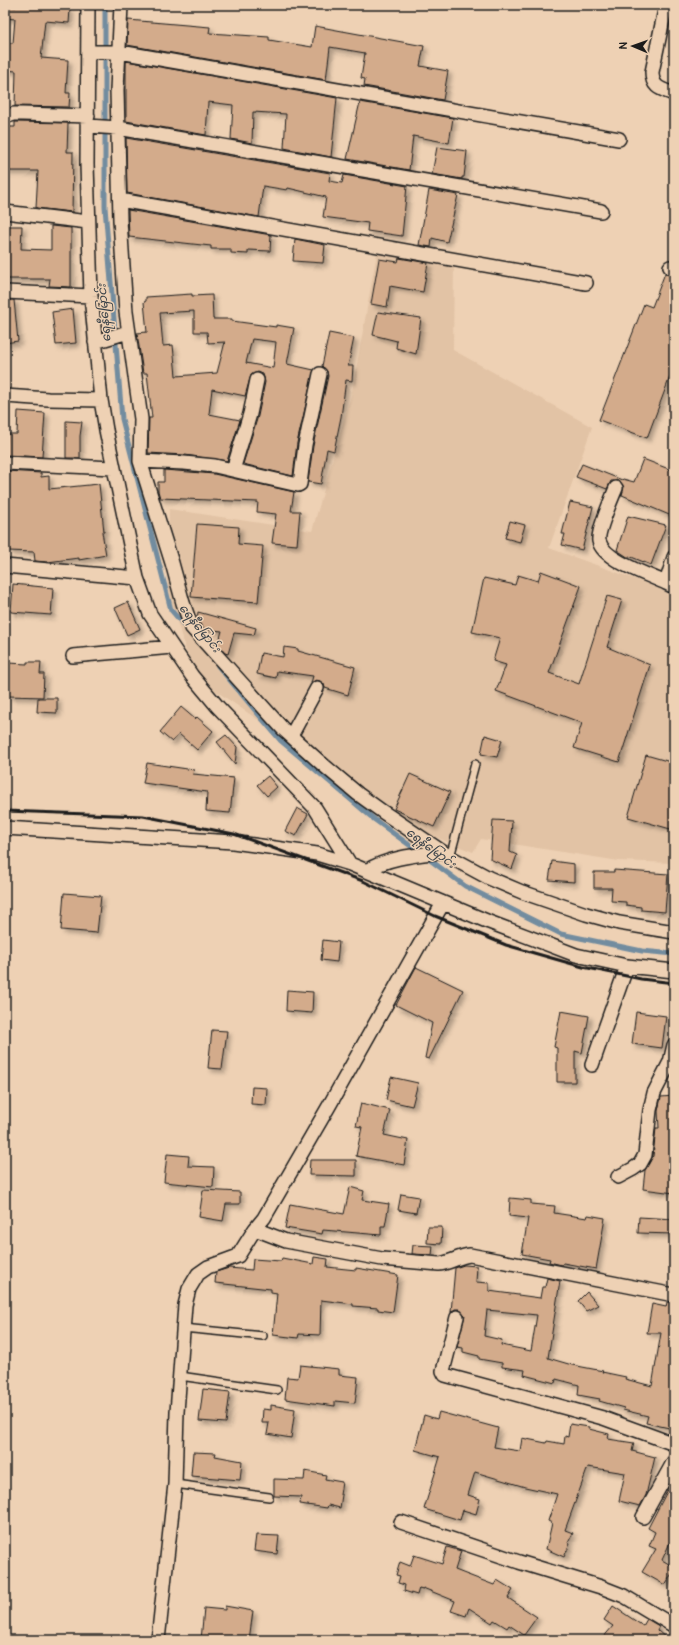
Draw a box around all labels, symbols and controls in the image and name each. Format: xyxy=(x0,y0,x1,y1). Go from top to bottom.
north arrow xyxy=(613,26,653,66)
text: N xyxy=(617,41,630,50)
water label: ရေနီမြောင်း xyxy=(92,282,116,343)
water label: ရေနီမြောင်း xyxy=(174,600,226,658)
water label: ရေနီမြောင်း xyxy=(402,823,460,874)

